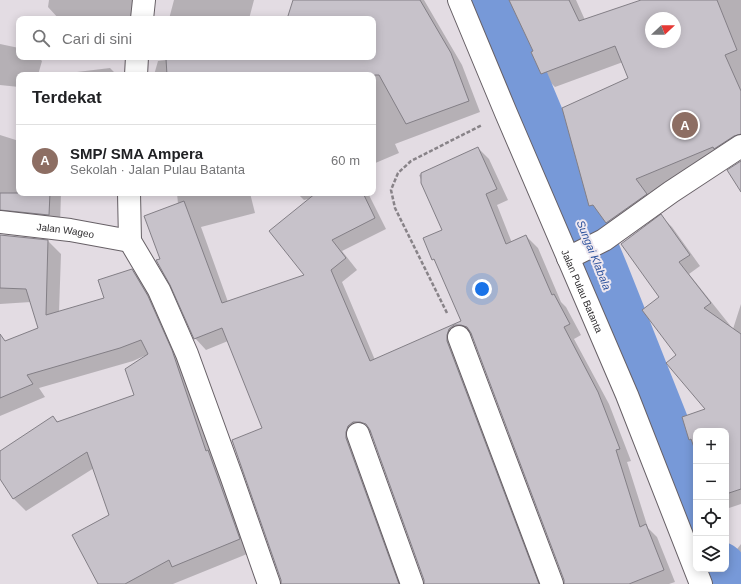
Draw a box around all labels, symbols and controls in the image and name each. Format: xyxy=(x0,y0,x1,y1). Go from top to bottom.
north arrow xyxy=(645,12,681,48)
search box xyxy=(16,16,376,60)
icon: search xyxy=(30,27,52,49)
text: Cari di sini xyxy=(62,30,132,47)
text: Terdekat xyxy=(32,88,102,107)
pin: A xyxy=(672,110,698,140)
text: SMP/ SMA Ampera xyxy=(70,145,203,162)
text: A xyxy=(40,153,50,168)
text: 60 m xyxy=(331,153,360,168)
text: Sekolah · Jalan Pulau Batanta xyxy=(70,162,245,177)
water label: Sungai Klabala xyxy=(575,218,613,292)
street label: Jalan Wageo xyxy=(36,221,96,240)
street label: Jalan Pulau Batanta xyxy=(560,248,605,335)
your location xyxy=(472,279,492,299)
map controls xyxy=(693,428,729,572)
button: + xyxy=(693,428,729,464)
button: − xyxy=(693,464,729,500)
button: locate xyxy=(693,500,729,536)
button: layers xyxy=(693,536,729,572)

